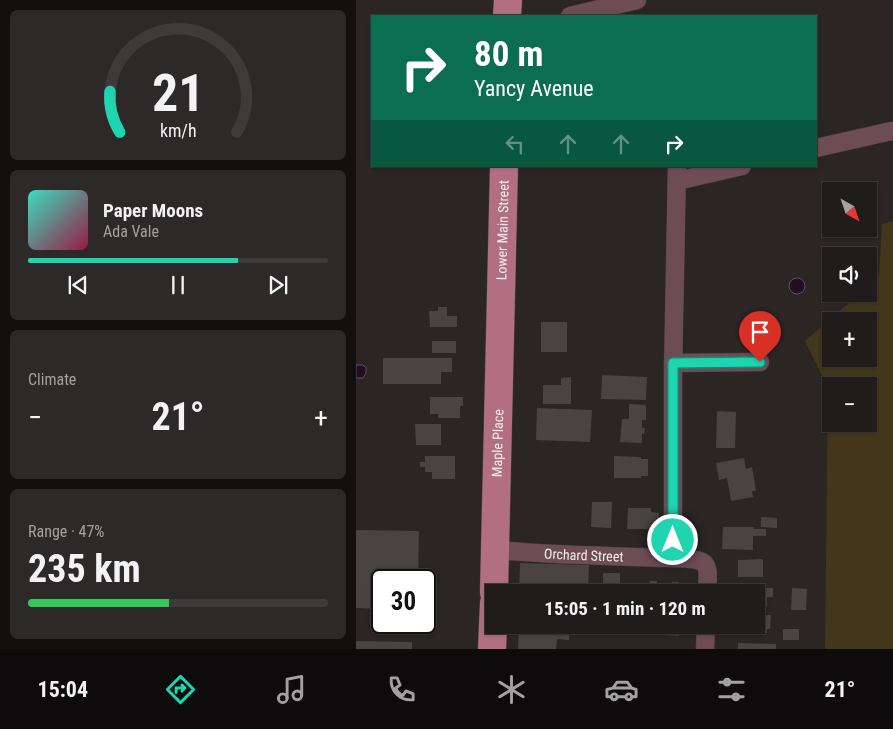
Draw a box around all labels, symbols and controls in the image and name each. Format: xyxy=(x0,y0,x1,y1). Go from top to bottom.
text: 80 m xyxy=(474,34,543,75)
icon: right xyxy=(391,35,456,100)
text: 21 xyxy=(152,63,204,124)
text: Yancy Avenue xyxy=(474,76,594,101)
text: km/h xyxy=(160,120,196,141)
icon: left xyxy=(501,130,529,158)
icon: ahead xyxy=(554,130,582,158)
icon: ahead xyxy=(607,130,635,158)
icon: right xyxy=(660,130,688,158)
street label: Lower Main Street xyxy=(493,180,512,280)
north arrow xyxy=(822,182,877,238)
map controls xyxy=(822,182,877,432)
text: Paper Moons xyxy=(103,199,203,222)
text: Ada Vale xyxy=(103,222,159,241)
button: sound xyxy=(822,247,877,302)
icon: previous xyxy=(64,271,92,299)
icon: pause xyxy=(164,271,192,299)
icon: next xyxy=(264,271,292,299)
pin xyxy=(739,311,781,362)
button: + xyxy=(822,312,877,367)
icon: arrive xyxy=(746,318,774,346)
text: Climate xyxy=(28,370,76,389)
button: − xyxy=(822,377,877,432)
text: 21° xyxy=(151,395,205,439)
text: − xyxy=(28,401,42,434)
text: + xyxy=(314,401,328,434)
street label: Maple Place xyxy=(489,408,506,477)
position arrow xyxy=(646,513,698,565)
text: Range · 47% xyxy=(28,522,104,541)
street label: Orchard Street xyxy=(544,545,624,565)
text: 235 km xyxy=(28,547,141,591)
speed limit sign: 30 xyxy=(371,569,436,634)
text: 15:05 · 1 min · 120 m xyxy=(544,597,706,620)
icon: directions xyxy=(163,672,198,707)
icon: music xyxy=(274,672,309,707)
icon: phone xyxy=(384,672,419,707)
icon: climate xyxy=(494,672,529,707)
icon: car xyxy=(604,672,639,707)
icon: filters xyxy=(714,672,749,707)
text: 15:04 xyxy=(38,677,88,702)
text: 21° xyxy=(825,677,855,702)

